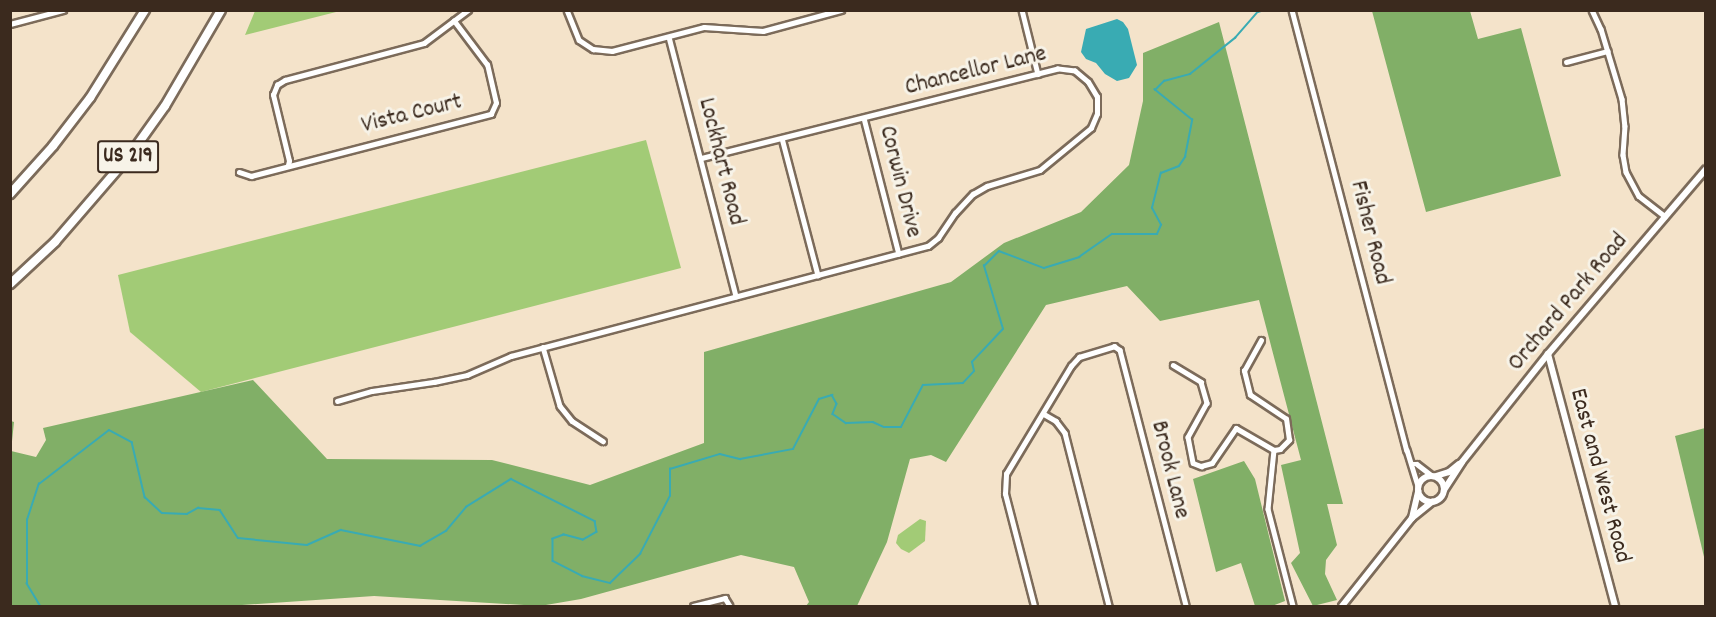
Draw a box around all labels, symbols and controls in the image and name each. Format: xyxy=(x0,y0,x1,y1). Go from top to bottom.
street label: Chancellor Lane xyxy=(902,41,1050,103)
street label: Vista Court xyxy=(359,89,465,141)
street label: Lockhart Road xyxy=(690,95,750,229)
street label: Corwin Drive xyxy=(871,123,927,241)
road number: US 219 xyxy=(96,138,160,176)
street label: Fisher Road xyxy=(1342,178,1396,288)
street label: Orchard Park Road xyxy=(1503,228,1635,378)
street label: East and West Road xyxy=(1562,386,1636,566)
street label: Brook Lane xyxy=(1143,418,1195,522)

